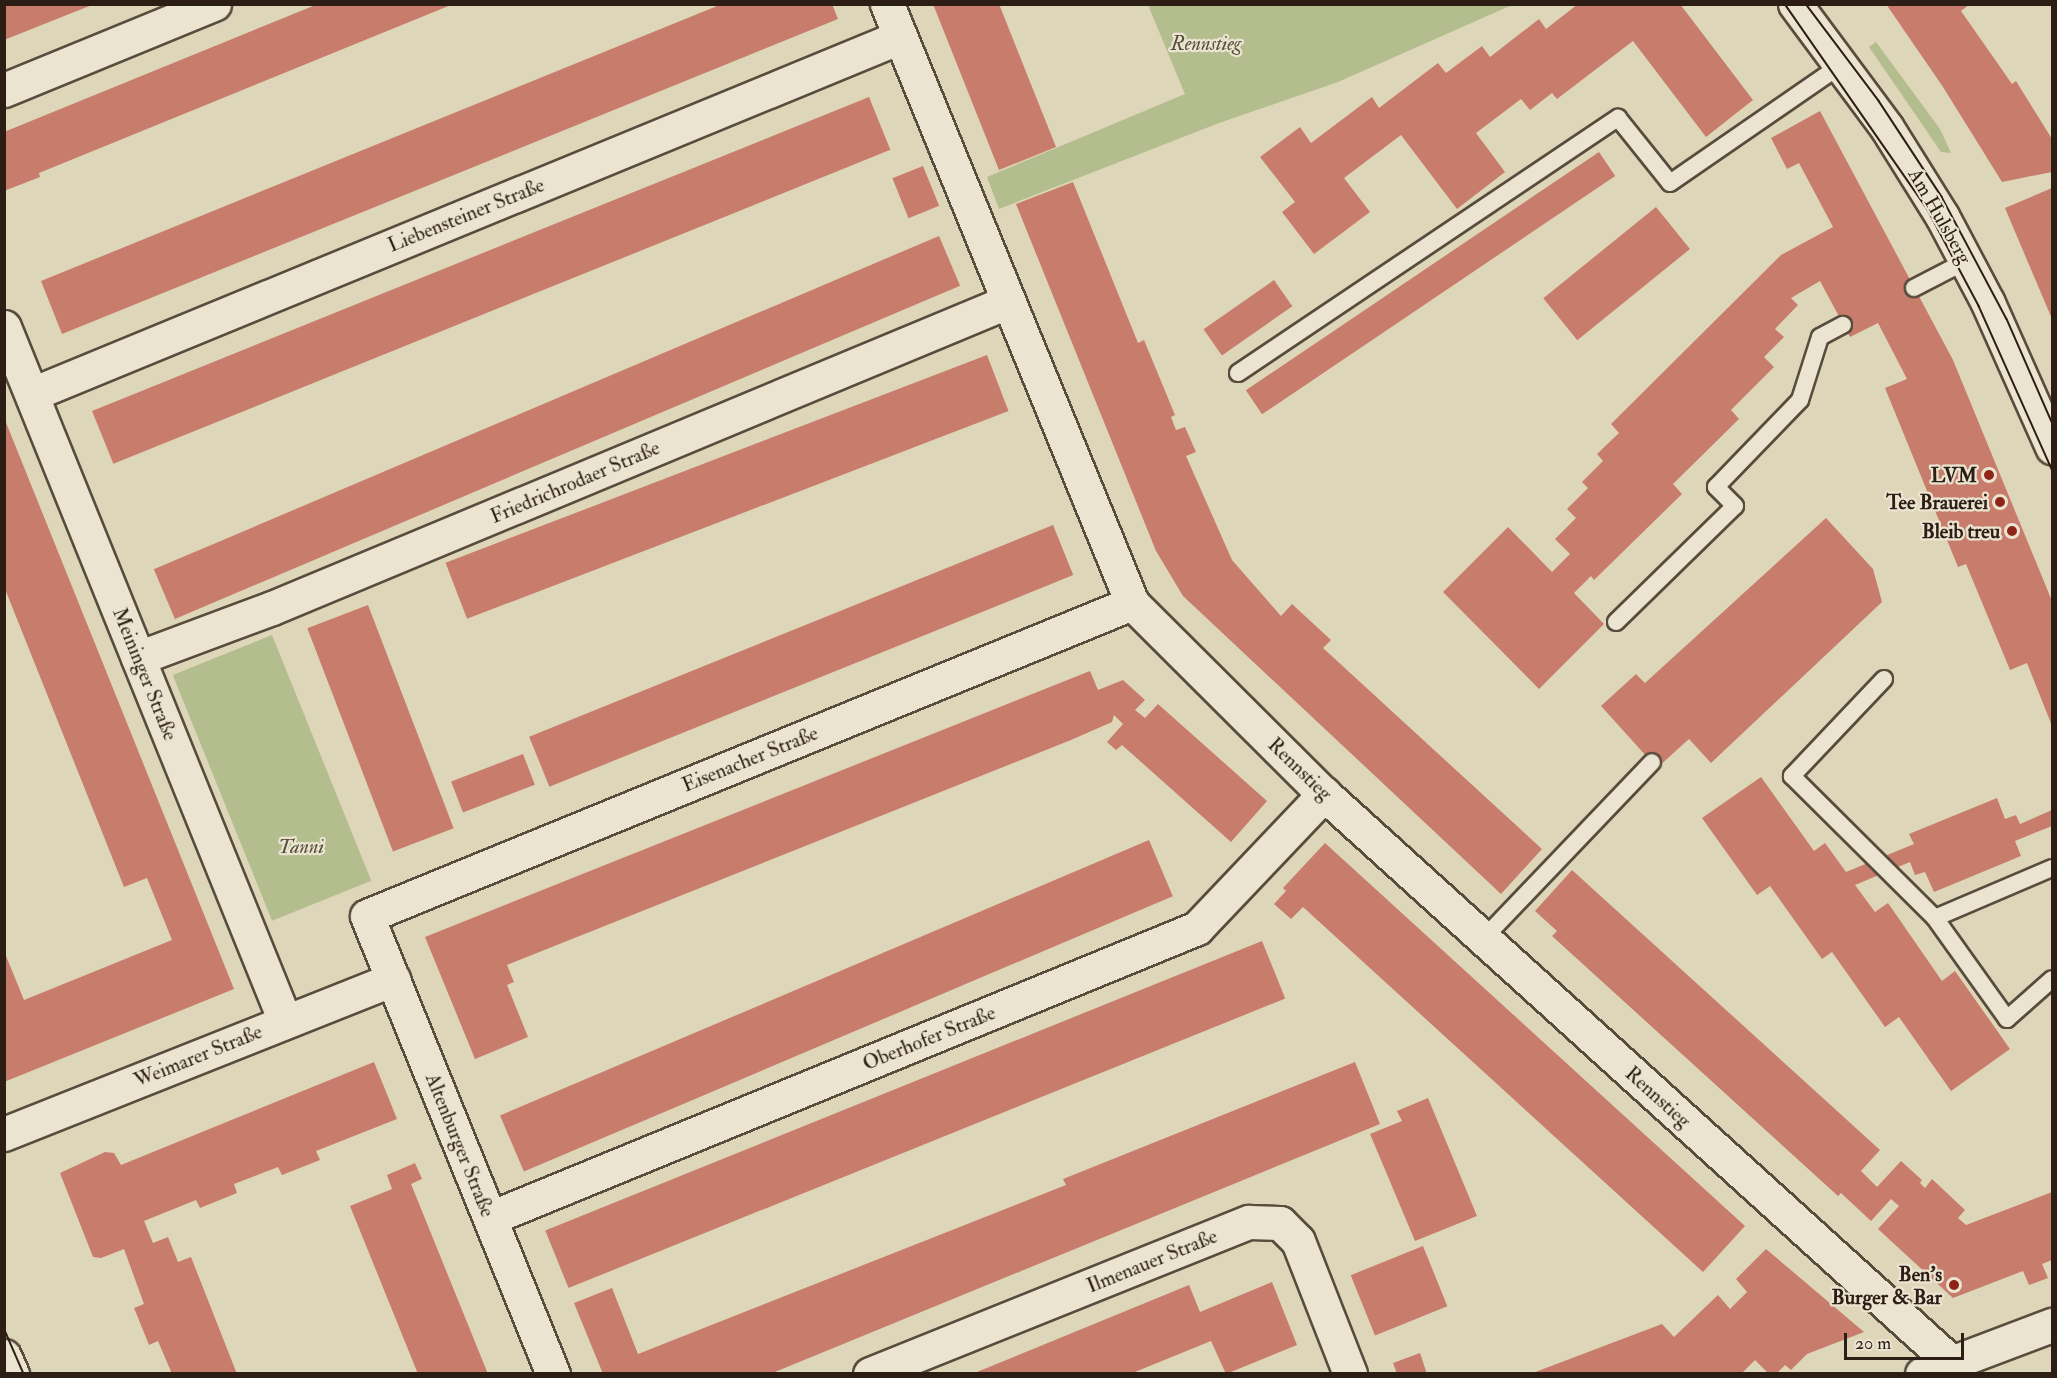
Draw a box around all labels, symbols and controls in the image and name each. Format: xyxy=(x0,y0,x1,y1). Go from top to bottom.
park label: Rennstieg xyxy=(1171,31,1241,55)
street label: Am Hulsberg xyxy=(1903,164,1977,268)
street label: Liebensteiner Straße xyxy=(384,173,548,257)
street label: Friedrichrodaer Straße xyxy=(487,435,663,529)
place label: LVM xyxy=(1931,463,1977,487)
marker: LVM xyxy=(1982,468,1996,482)
place label: Tee Brauerei xyxy=(1886,490,1988,514)
marker: Tee Brauerei xyxy=(1993,495,2007,509)
place label: Bleib treu xyxy=(1922,519,2000,543)
marker: Bleib treu xyxy=(2005,524,2019,538)
street label: Meininger Straße xyxy=(107,604,183,744)
street label: Eisenacher Straße xyxy=(679,721,821,797)
street label: Rennstieg xyxy=(1263,733,1337,805)
park label: Tanni xyxy=(278,834,324,858)
street label: Oberhofer Straße xyxy=(859,1001,999,1075)
street label: Weimarer Straße xyxy=(131,1019,265,1093)
street label: Rennstieg xyxy=(1620,1061,1696,1133)
street label: Altenburger Straße xyxy=(420,1070,500,1220)
street label: Ilmenauer Straße xyxy=(1083,1224,1221,1298)
place label: Ben's Burger & Bar xyxy=(1832,1262,1942,1309)
marker: Ben's Burger & Bar xyxy=(1947,1278,1961,1292)
scale bar xyxy=(1847,1321,1967,1359)
text: 20 m xyxy=(1855,1332,1891,1355)

